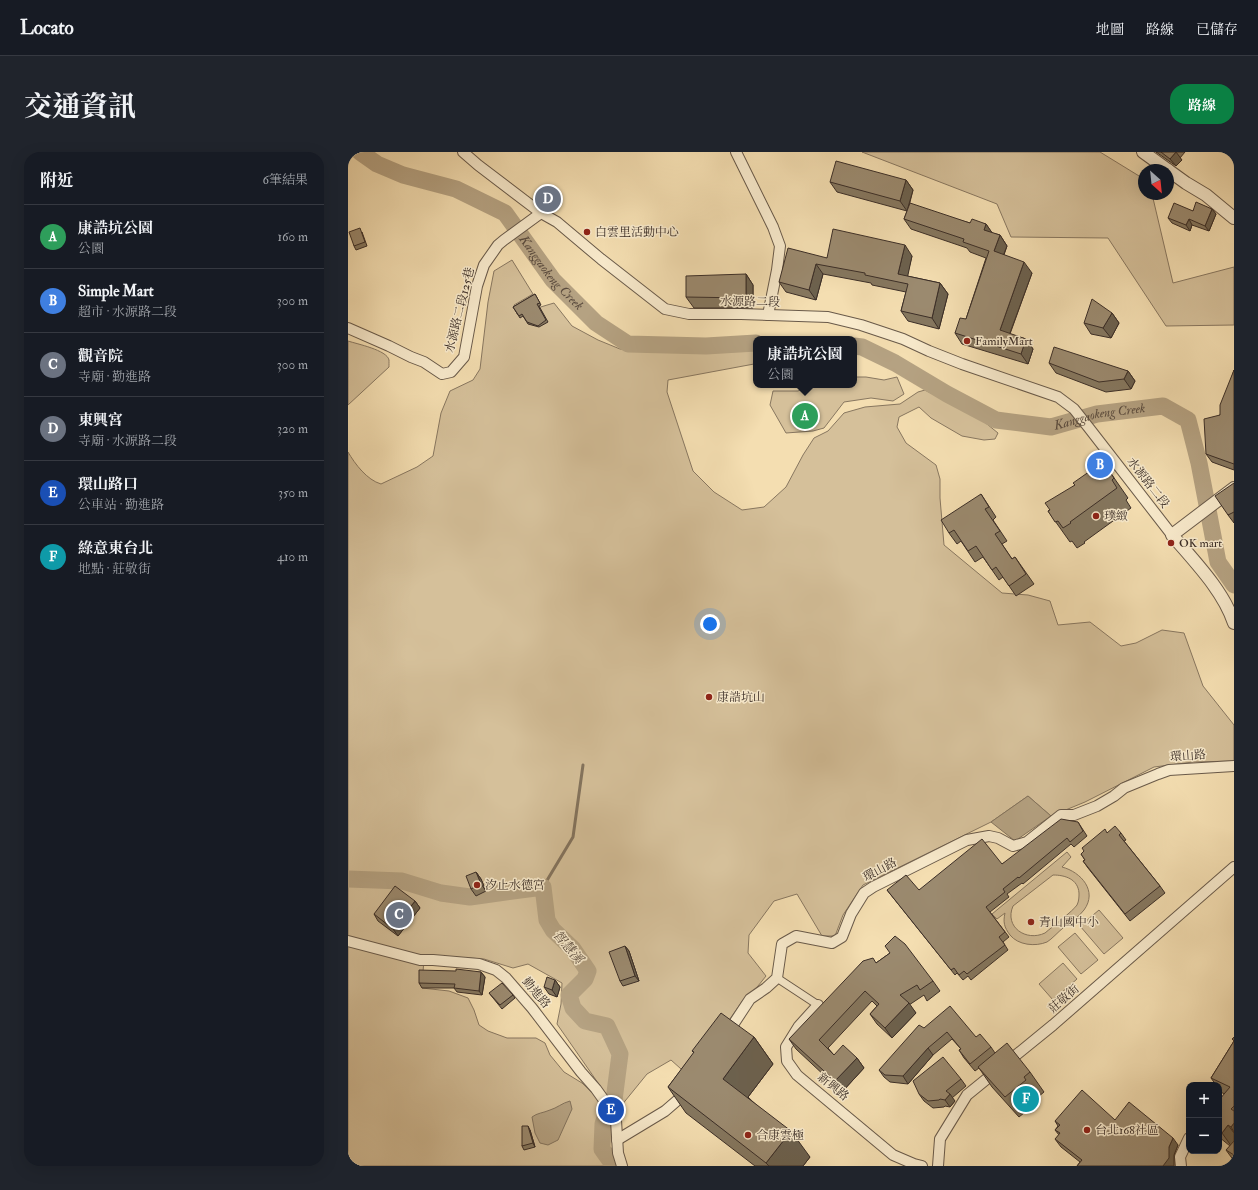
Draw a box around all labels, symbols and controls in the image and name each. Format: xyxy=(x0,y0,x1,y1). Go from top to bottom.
text: Locato xyxy=(20,16,74,40)
text: 地圖 xyxy=(1096,21,1124,38)
text: 路線 xyxy=(1146,21,1174,38)
text: 已儲存 xyxy=(1196,21,1238,38)
button: 路線 xyxy=(1170,84,1234,124)
text: 交通資訊 xyxy=(24,90,136,125)
north arrow xyxy=(1138,164,1174,200)
text: 附近 xyxy=(40,170,74,191)
text: 6筆結果 xyxy=(262,172,308,188)
pin: D xyxy=(535,184,561,214)
text: 康誥坑公園 xyxy=(78,219,153,238)
place label: 白雲里活動中心 xyxy=(595,225,679,240)
marker: 白雲里活動中心 xyxy=(582,227,592,237)
text: A xyxy=(49,229,57,245)
text: 160 m xyxy=(277,229,308,245)
water label: Kanggaokeng Creek xyxy=(515,231,587,314)
text: 公園 xyxy=(78,241,104,257)
street label: 水源路二段125巷 xyxy=(442,266,478,354)
text: Simple Mart xyxy=(78,282,154,301)
text: B xyxy=(49,293,57,309)
text: 300 m xyxy=(277,293,308,309)
street label: 水源路二段 xyxy=(720,294,780,310)
text: 超市 · 水源路二段 xyxy=(78,304,177,320)
place label: FamilyMart xyxy=(975,334,1033,349)
popup xyxy=(753,336,857,388)
marker: FamilyMart xyxy=(962,336,972,346)
text: 康誥坑公園 xyxy=(767,345,843,364)
text: 觀音院 xyxy=(78,347,123,366)
text: C xyxy=(48,357,58,373)
text: 300 m xyxy=(277,357,308,373)
text: 公園 xyxy=(767,367,794,383)
text: 寺廟 · 勤進路 xyxy=(78,369,151,385)
water label: Kanggaokeng Creek xyxy=(1051,400,1146,434)
pin: A xyxy=(792,401,818,431)
text: 東興宮 xyxy=(78,411,123,430)
text: D xyxy=(48,421,58,437)
text: 320 m xyxy=(277,421,308,437)
text: 寺廟 · 水源路二段 xyxy=(78,433,177,449)
pin: B xyxy=(1087,450,1113,480)
street label: 水源路二段 xyxy=(1124,455,1172,511)
text: 環山路口 xyxy=(78,475,138,494)
text: E xyxy=(48,485,58,501)
text: 350 m xyxy=(278,485,308,501)
text: 公車站 · 勤進路 xyxy=(78,497,164,513)
place label: 璞緻 xyxy=(1104,509,1128,524)
marker: 璞緻 xyxy=(1091,511,1101,521)
place label: OK mart xyxy=(1179,536,1222,551)
marker: OK mart xyxy=(1166,538,1176,548)
text: 綠意東台北 xyxy=(78,539,153,558)
text: F xyxy=(49,549,57,565)
text: 410 m xyxy=(277,549,308,565)
text: 地點 · 莊敬街 xyxy=(78,561,151,577)
your location xyxy=(700,614,720,634)
place label: 康誥坑山 xyxy=(717,690,765,705)
marker: 康誥坑山 xyxy=(704,692,714,702)
street label: 環山路 xyxy=(1170,747,1206,765)
street label: 環山路 xyxy=(861,855,899,885)
place label: 汐止水德宮 xyxy=(485,878,545,893)
marker: 汐止水德宮 xyxy=(472,880,482,890)
pin: C xyxy=(386,900,412,930)
place label: 青山國中小 xyxy=(1039,915,1099,930)
marker: 青山國中小 xyxy=(1026,917,1036,927)
water label: 智慧溪 xyxy=(549,927,588,969)
street label: 勤進路 xyxy=(519,974,553,1012)
street label: 莊敬街 xyxy=(1045,981,1083,1016)
street label: 新興路 xyxy=(814,1070,852,1104)
map controls xyxy=(1186,1082,1222,1154)
button: + xyxy=(1186,1082,1222,1118)
pin: F xyxy=(1013,1084,1039,1114)
pin: E xyxy=(598,1095,624,1125)
button: − xyxy=(1186,1118,1222,1154)
place label: 台北168社區 xyxy=(1095,1123,1159,1138)
marker: 台北168社區 xyxy=(1082,1125,1092,1135)
place label: 合康雲極 xyxy=(756,1128,804,1143)
marker: 合康雲極 xyxy=(743,1130,753,1140)

